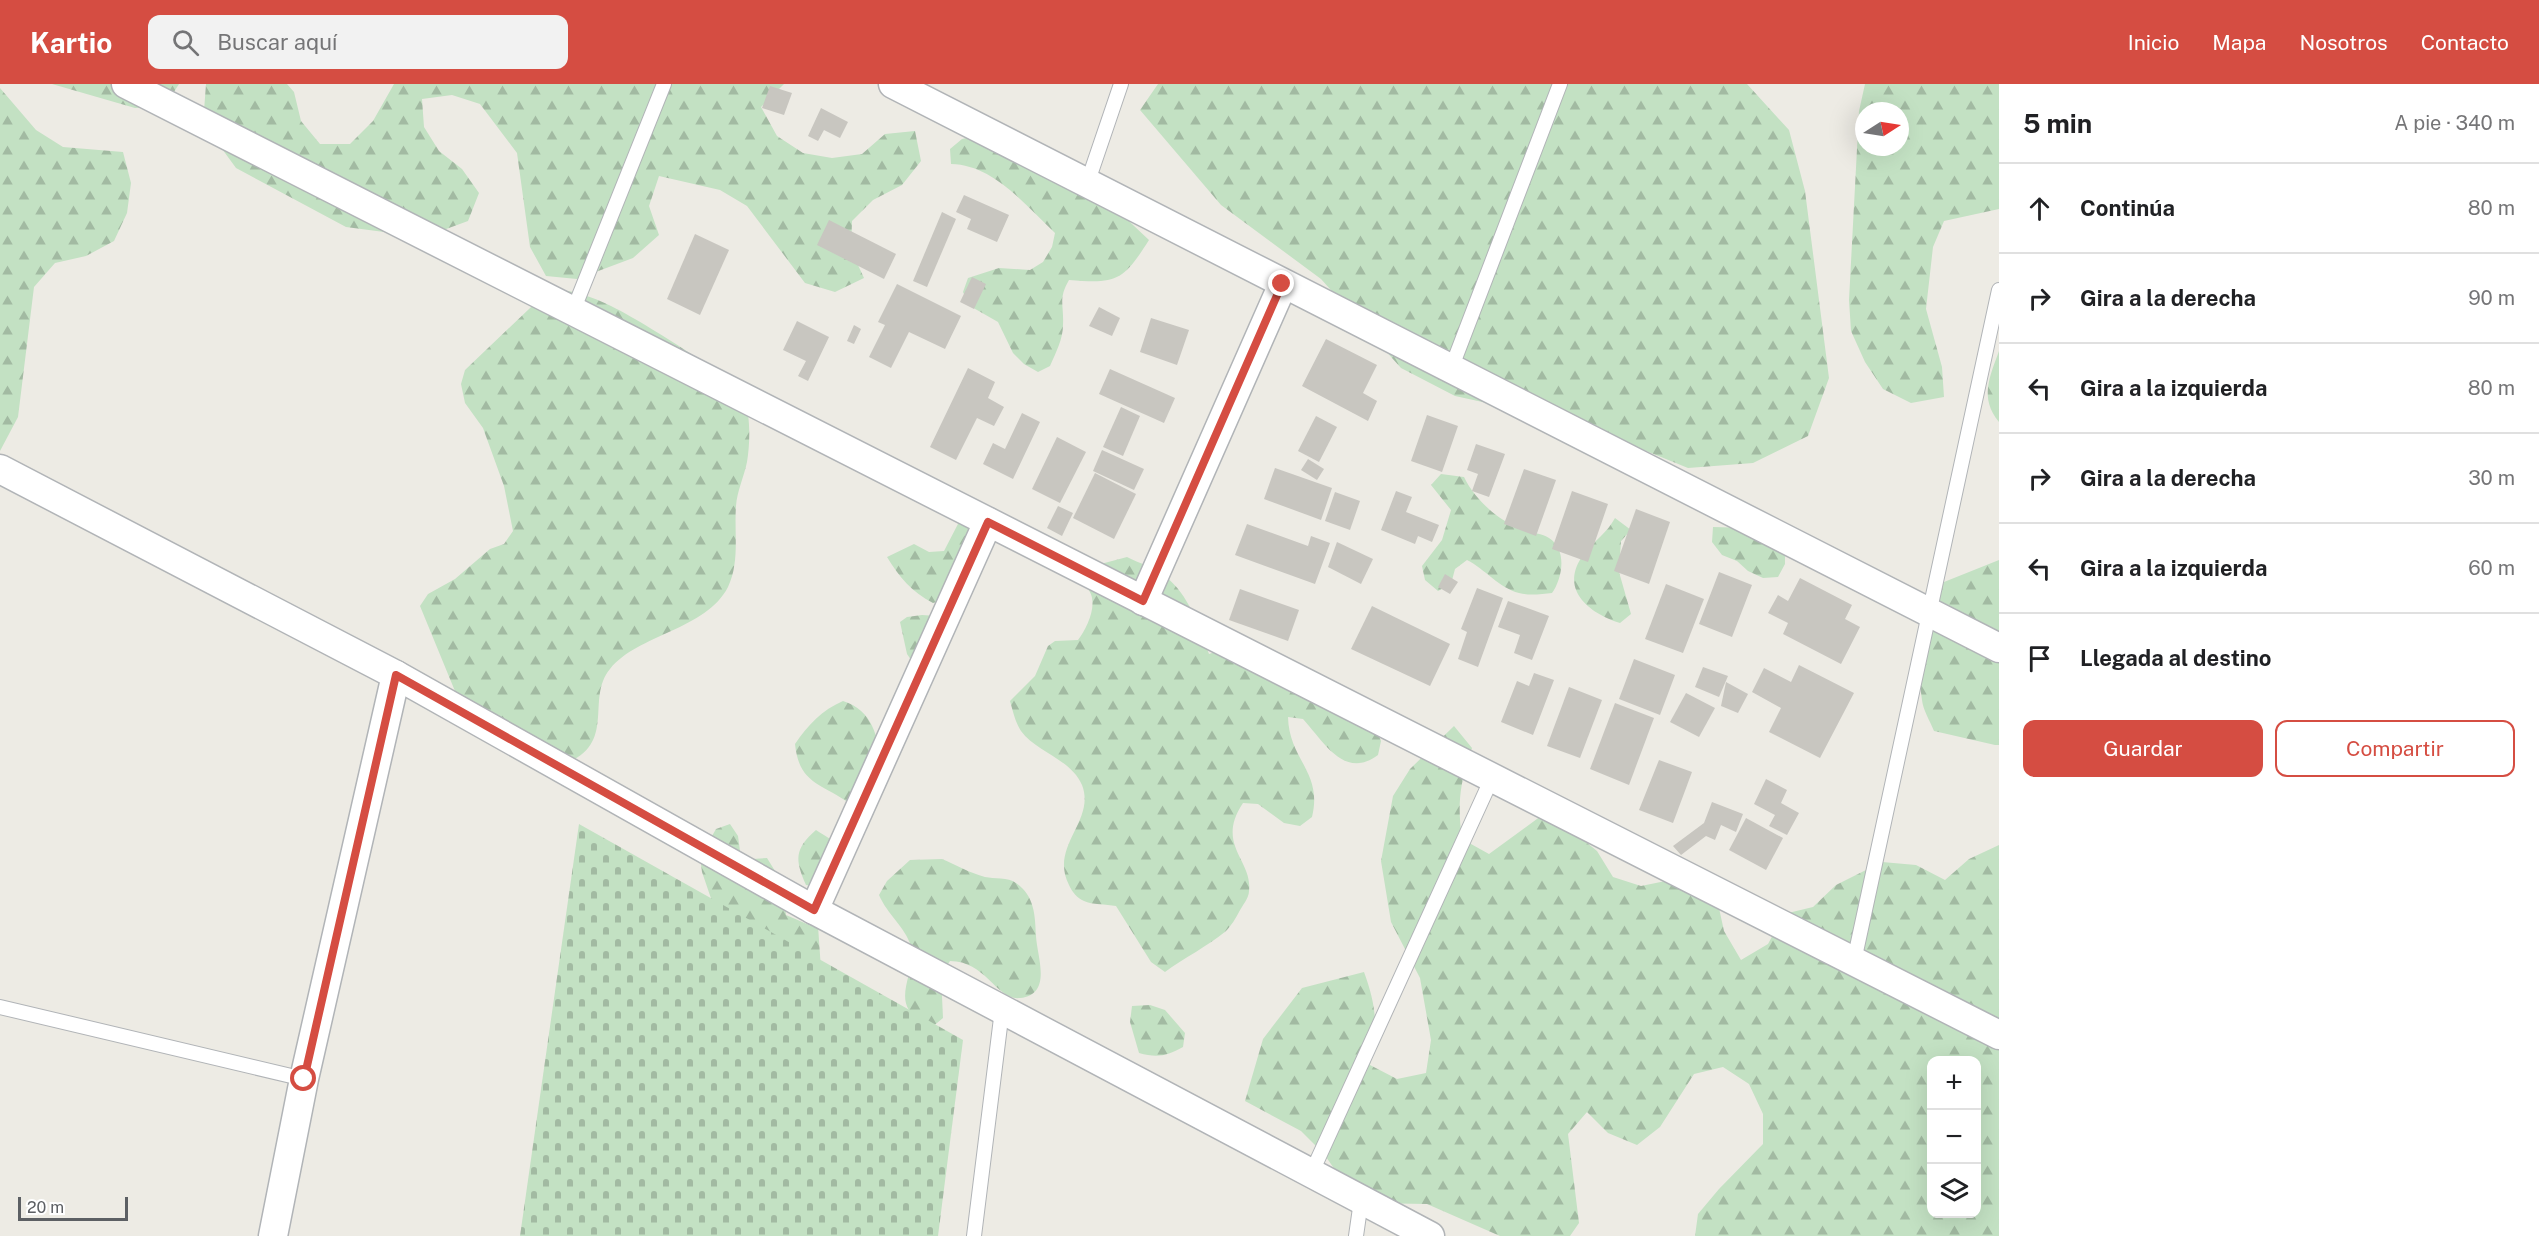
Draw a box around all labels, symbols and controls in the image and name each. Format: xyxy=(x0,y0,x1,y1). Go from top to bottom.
search box xyxy=(148,15,568,69)
text: Kartio xyxy=(30,26,112,59)
icon: search xyxy=(169,26,202,59)
text: Buscar aquí xyxy=(217,29,337,55)
text: Inicio xyxy=(2128,30,2179,55)
text: Mapa xyxy=(2212,30,2266,55)
text: Nosotros xyxy=(2299,30,2388,55)
text: Contacto xyxy=(2421,30,2509,55)
north arrow xyxy=(1855,102,1909,156)
text: 5 min xyxy=(2023,108,2092,139)
text: A pie · 340 m xyxy=(2394,111,2515,135)
icon: ahead xyxy=(2023,192,2056,225)
text: Continúa xyxy=(2080,195,2175,221)
text: 80 m xyxy=(2468,196,2515,220)
route end xyxy=(1268,270,1294,296)
icon: right xyxy=(2023,282,2056,315)
text: Gira a la derecha xyxy=(2080,285,2256,311)
text: 90 m xyxy=(2468,286,2515,310)
icon: left xyxy=(2023,372,2056,405)
text: Gira a la izquierda xyxy=(2080,375,2267,401)
text: 80 m xyxy=(2468,376,2515,400)
icon: right xyxy=(2023,462,2056,495)
text: Gira a la derecha xyxy=(2080,465,2256,491)
text: 30 m xyxy=(2468,466,2515,490)
icon: left xyxy=(2023,552,2056,585)
text: Gira a la izquierda xyxy=(2080,555,2267,581)
text: 60 m xyxy=(2468,556,2515,580)
icon: arrive xyxy=(2023,642,2056,675)
text: Llegada al destino xyxy=(2080,645,2271,671)
button: Guardar xyxy=(2023,720,2263,777)
button: Compartir xyxy=(2275,720,2515,777)
map controls xyxy=(1927,1056,1981,1218)
button: + xyxy=(1927,1056,1981,1110)
route start xyxy=(290,1065,316,1091)
button: − xyxy=(1927,1110,1981,1164)
button: layers xyxy=(1927,1164,1981,1218)
scale bar xyxy=(18,1194,128,1222)
text: 20 m xyxy=(27,1198,64,1217)

